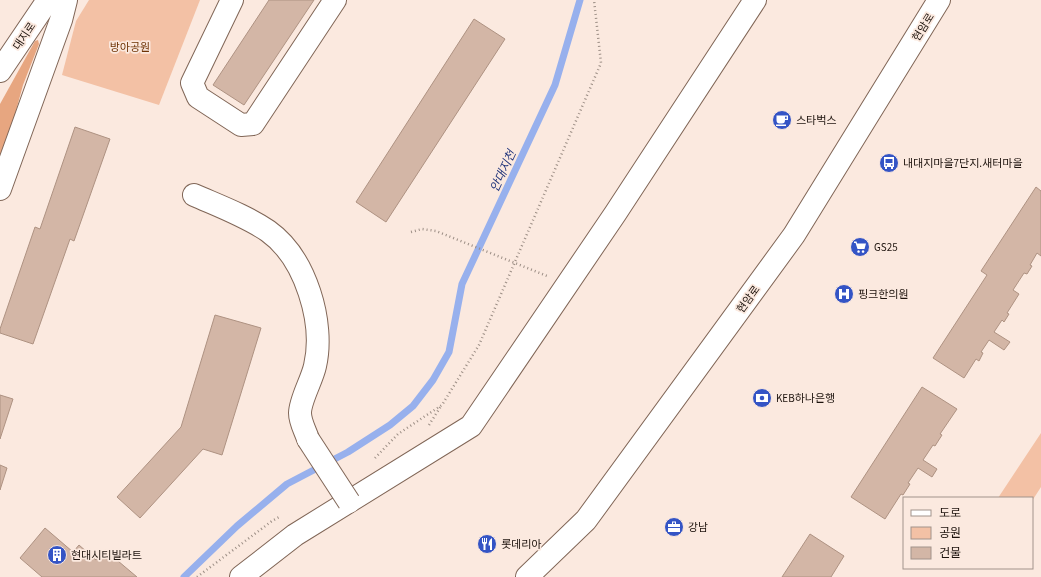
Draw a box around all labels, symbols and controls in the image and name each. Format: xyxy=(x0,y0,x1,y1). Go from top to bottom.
street label: 현암로 xyxy=(909,10,938,44)
street label: 대지로 xyxy=(10,19,39,53)
park label: 방아공원 xyxy=(110,40,150,55)
cafe icon: 스타벅스 xyxy=(771,109,793,131)
place label: 스타벅스 xyxy=(796,113,836,128)
water label: 안대지천 xyxy=(486,146,521,195)
bus stop icon: 내대지마을7단지.새터마을 xyxy=(878,152,900,174)
place label: 내대지마을7단지.새터마을 xyxy=(903,156,1023,171)
supermarket icon: GS25 xyxy=(849,236,871,258)
place label: GS25 xyxy=(874,240,898,255)
street label: 현암로 xyxy=(733,283,763,316)
hospital icon: 핑크한의원 xyxy=(833,283,855,305)
place label: 핑크한의원 xyxy=(858,287,909,302)
bank icon: KEB하나은행 xyxy=(751,387,773,409)
place label: KEB하나은행 xyxy=(776,391,835,406)
legend xyxy=(903,497,1033,569)
text: 도로 xyxy=(939,505,961,522)
office icon: 강남 xyxy=(663,516,685,538)
place label: 강남 xyxy=(688,520,708,535)
text: 공원 xyxy=(939,525,961,542)
restaurant icon: 롯데리아 xyxy=(476,533,498,555)
place label: 롯데리아 xyxy=(501,537,541,552)
building icon: 현대시티빌라트 xyxy=(46,544,68,566)
text: 건물 xyxy=(939,545,961,562)
place label: 현대시티빌라트 xyxy=(71,548,142,563)

